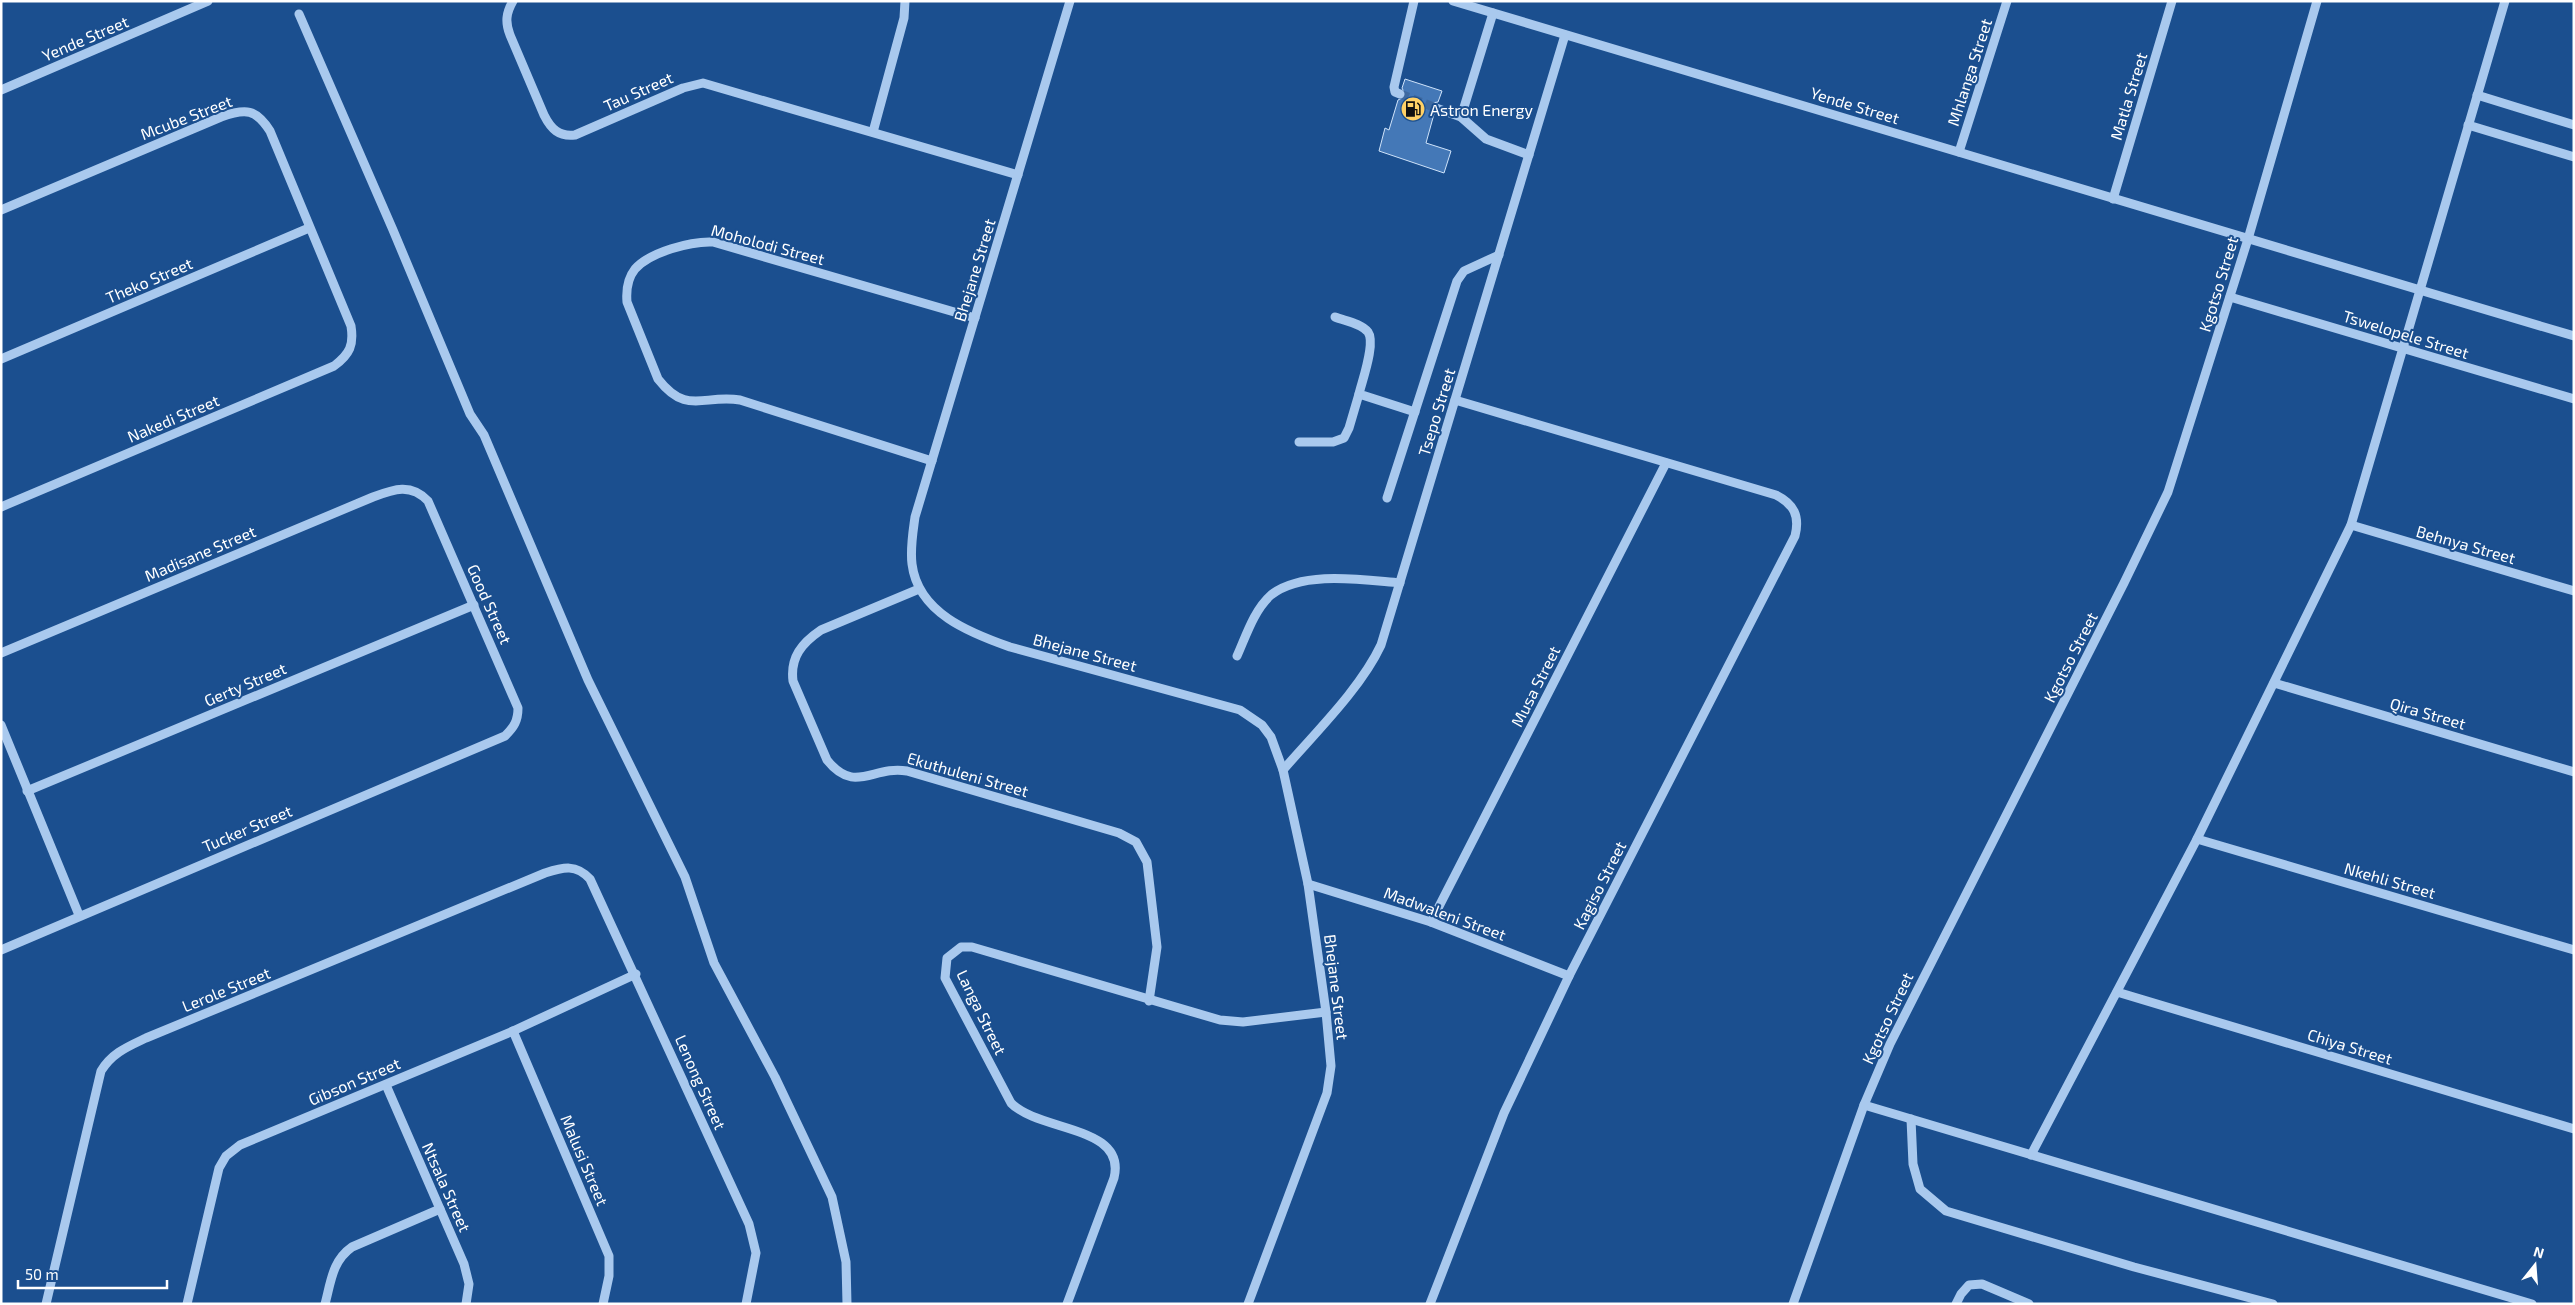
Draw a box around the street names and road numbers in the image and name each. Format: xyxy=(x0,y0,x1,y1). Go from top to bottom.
street label: Yende Street xyxy=(39,11,131,65)
street label: Mhlanga Street xyxy=(1943,16,1995,128)
street label: Matla Street xyxy=(2106,50,2150,142)
street label: Tau Street xyxy=(600,67,676,115)
street label: Yende Street xyxy=(1808,83,1902,127)
street label: Mcube Street xyxy=(137,91,235,143)
street label: Bhejane Street xyxy=(949,216,1000,324)
street label: Moholodi Street xyxy=(709,220,827,268)
street label: Kgotso Street xyxy=(2194,234,2242,334)
street label: Theko Street xyxy=(103,253,195,307)
street label: Tswelopele Street xyxy=(2341,306,2471,362)
street label: Tsepo Street xyxy=(1414,366,1458,458)
street label: Nakedi Street xyxy=(124,390,222,446)
street label: Madisane Street xyxy=(142,521,258,585)
street label: Behnya Street xyxy=(2414,521,2518,567)
street label: Good Street xyxy=(464,561,516,647)
street label: Kgotso Street xyxy=(2039,609,2101,705)
street label: Bhejane Street xyxy=(1031,629,1139,676)
street label: Musa Street xyxy=(1507,642,1563,730)
street label: Gerty Street xyxy=(201,658,289,710)
street label: Qira Street xyxy=(2388,693,2468,734)
street label: Ekuthuleni Street xyxy=(905,748,1031,800)
street label: Tucker Street xyxy=(199,801,295,855)
street label: Kagiso Street xyxy=(1569,838,1629,932)
street label: Nkehli Street xyxy=(2342,858,2438,902)
street label: Madwaleni Street xyxy=(1381,882,1509,944)
street label: Bhejane Street xyxy=(1320,933,1353,1041)
street label: Lerole Street xyxy=(179,963,273,1015)
street label: Langa Street xyxy=(953,967,1011,1057)
street label: Kgotso Street xyxy=(1858,969,1916,1067)
street label: Chiya Street xyxy=(2305,1024,2395,1068)
street label: Lenong Street xyxy=(672,1032,730,1132)
street label: Gibson Street xyxy=(305,1053,403,1109)
street label: Malusi Street xyxy=(557,1112,613,1208)
street label: Ntsala Street xyxy=(419,1139,475,1235)

